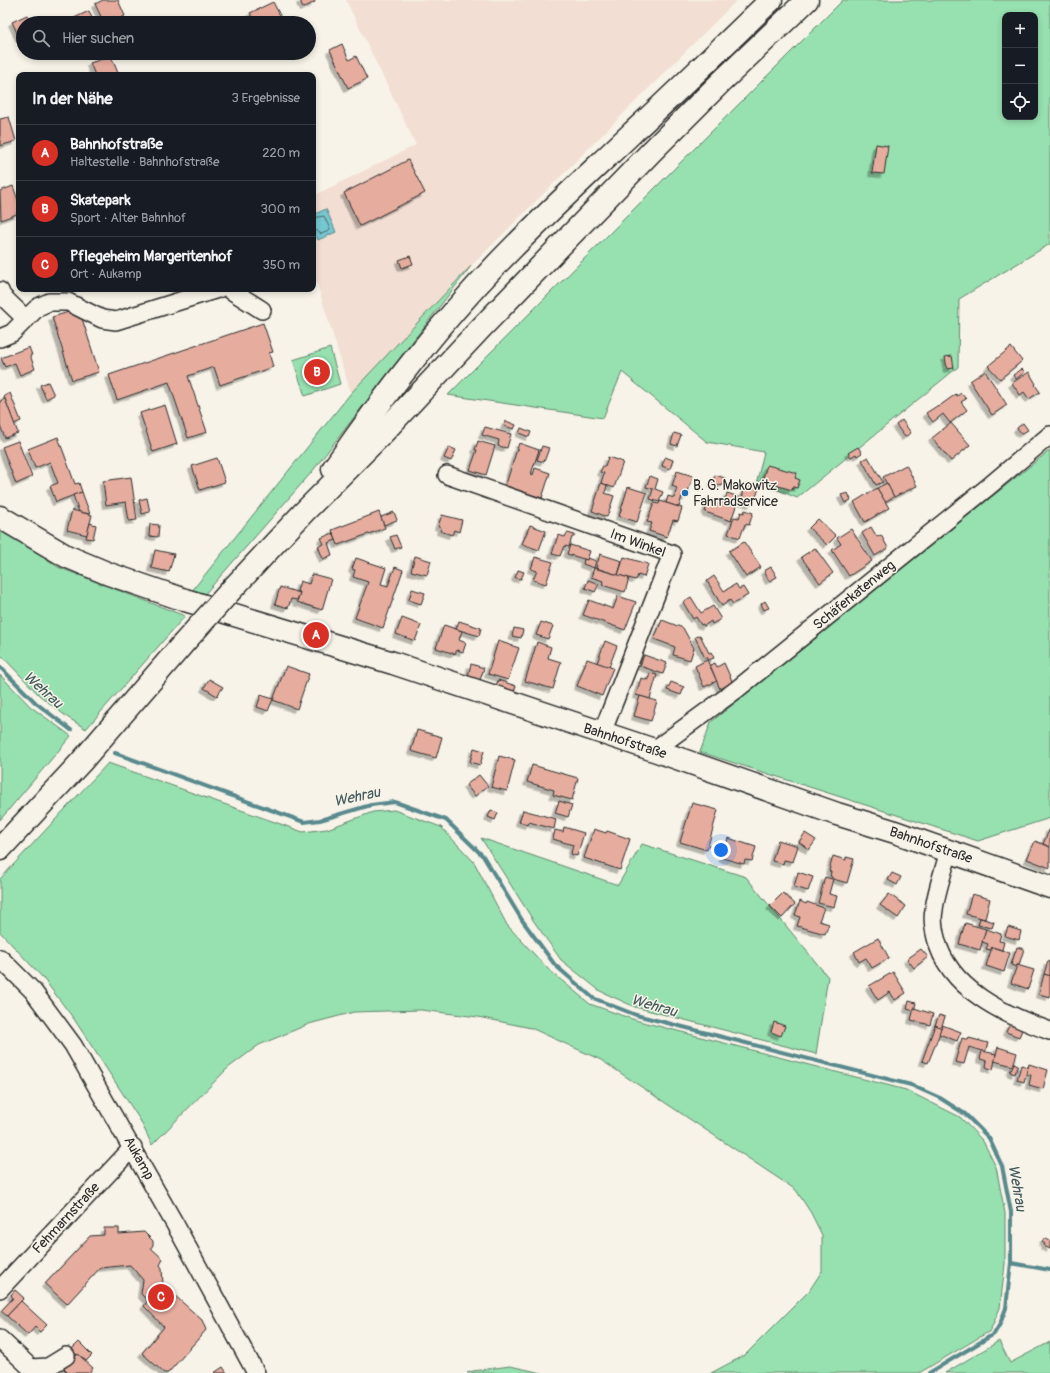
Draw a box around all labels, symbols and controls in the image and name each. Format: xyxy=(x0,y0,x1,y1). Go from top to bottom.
map controls xyxy=(1002,12,1038,120)
button: + xyxy=(1002,12,1038,48)
search box xyxy=(16,16,316,60)
icon: search xyxy=(30,27,52,49)
text: Hier suchen xyxy=(62,29,134,48)
button: − xyxy=(1002,48,1038,84)
button: locate xyxy=(1002,84,1038,120)
text: In der Nähe xyxy=(32,88,113,109)
text: 3 Ergebnisse xyxy=(231,90,300,106)
text: Bahnhofstraße xyxy=(70,135,163,154)
text: A xyxy=(41,145,49,161)
text: 220 m xyxy=(262,145,300,161)
text: Haltestelle · Bahnhofstraße xyxy=(70,154,219,170)
text: Skatepark xyxy=(70,191,131,210)
text: B xyxy=(41,201,49,217)
text: 300 m xyxy=(261,201,300,217)
text: Sport · Alter Bahnhof xyxy=(70,210,186,226)
text: Pflegeheim Margeritenhof xyxy=(70,247,233,266)
text: C xyxy=(41,257,49,273)
text: 350 m xyxy=(262,257,300,273)
text: Ort · Aukamp xyxy=(70,266,142,282)
pin: B xyxy=(304,357,330,387)
place label: B. G. Makowitz Fahrradservice xyxy=(693,477,778,510)
marker: B. G. Makowitz Fahrradservice xyxy=(680,488,690,498)
street label: Im Winkel xyxy=(608,525,668,561)
street label: Schäferkatenweg xyxy=(809,557,899,633)
pin: A xyxy=(303,620,329,650)
water label: Wehrau xyxy=(19,667,68,714)
street label: Bahnhofstraße xyxy=(581,720,669,762)
water label: Wehrau xyxy=(332,783,383,811)
street label: Bahnhofstraße xyxy=(887,823,975,867)
your location xyxy=(711,840,731,860)
water label: Wehrau xyxy=(629,990,681,1022)
street label: Aukamp xyxy=(120,1133,158,1183)
water label: Wehrau xyxy=(1004,1163,1031,1214)
street label: Fehmarnstraße xyxy=(29,1179,103,1257)
pin: C xyxy=(148,1282,174,1312)

